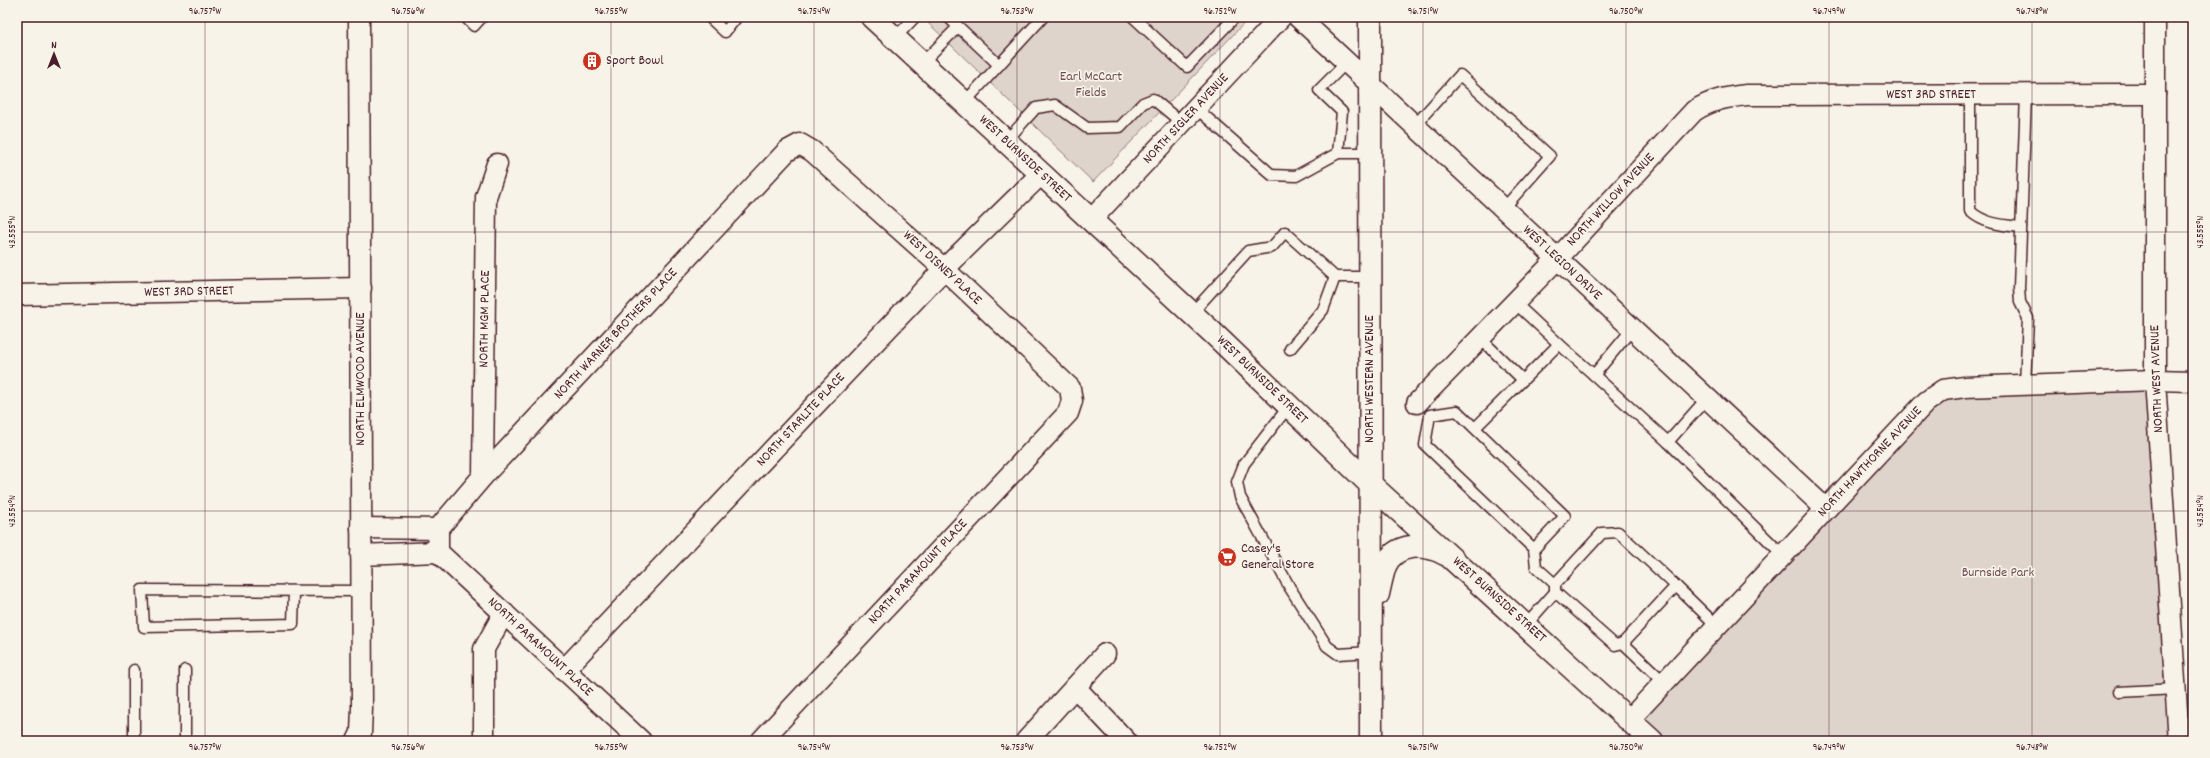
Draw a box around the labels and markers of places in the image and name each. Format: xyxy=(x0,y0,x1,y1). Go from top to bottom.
building icon: Sport Bowl xyxy=(581,50,603,72)
place label: Sport Bowl xyxy=(606,51,664,71)
place label: Casey's General Store xyxy=(1241,539,1314,575)
supermarket icon: Casey's General Store xyxy=(1216,546,1238,568)

